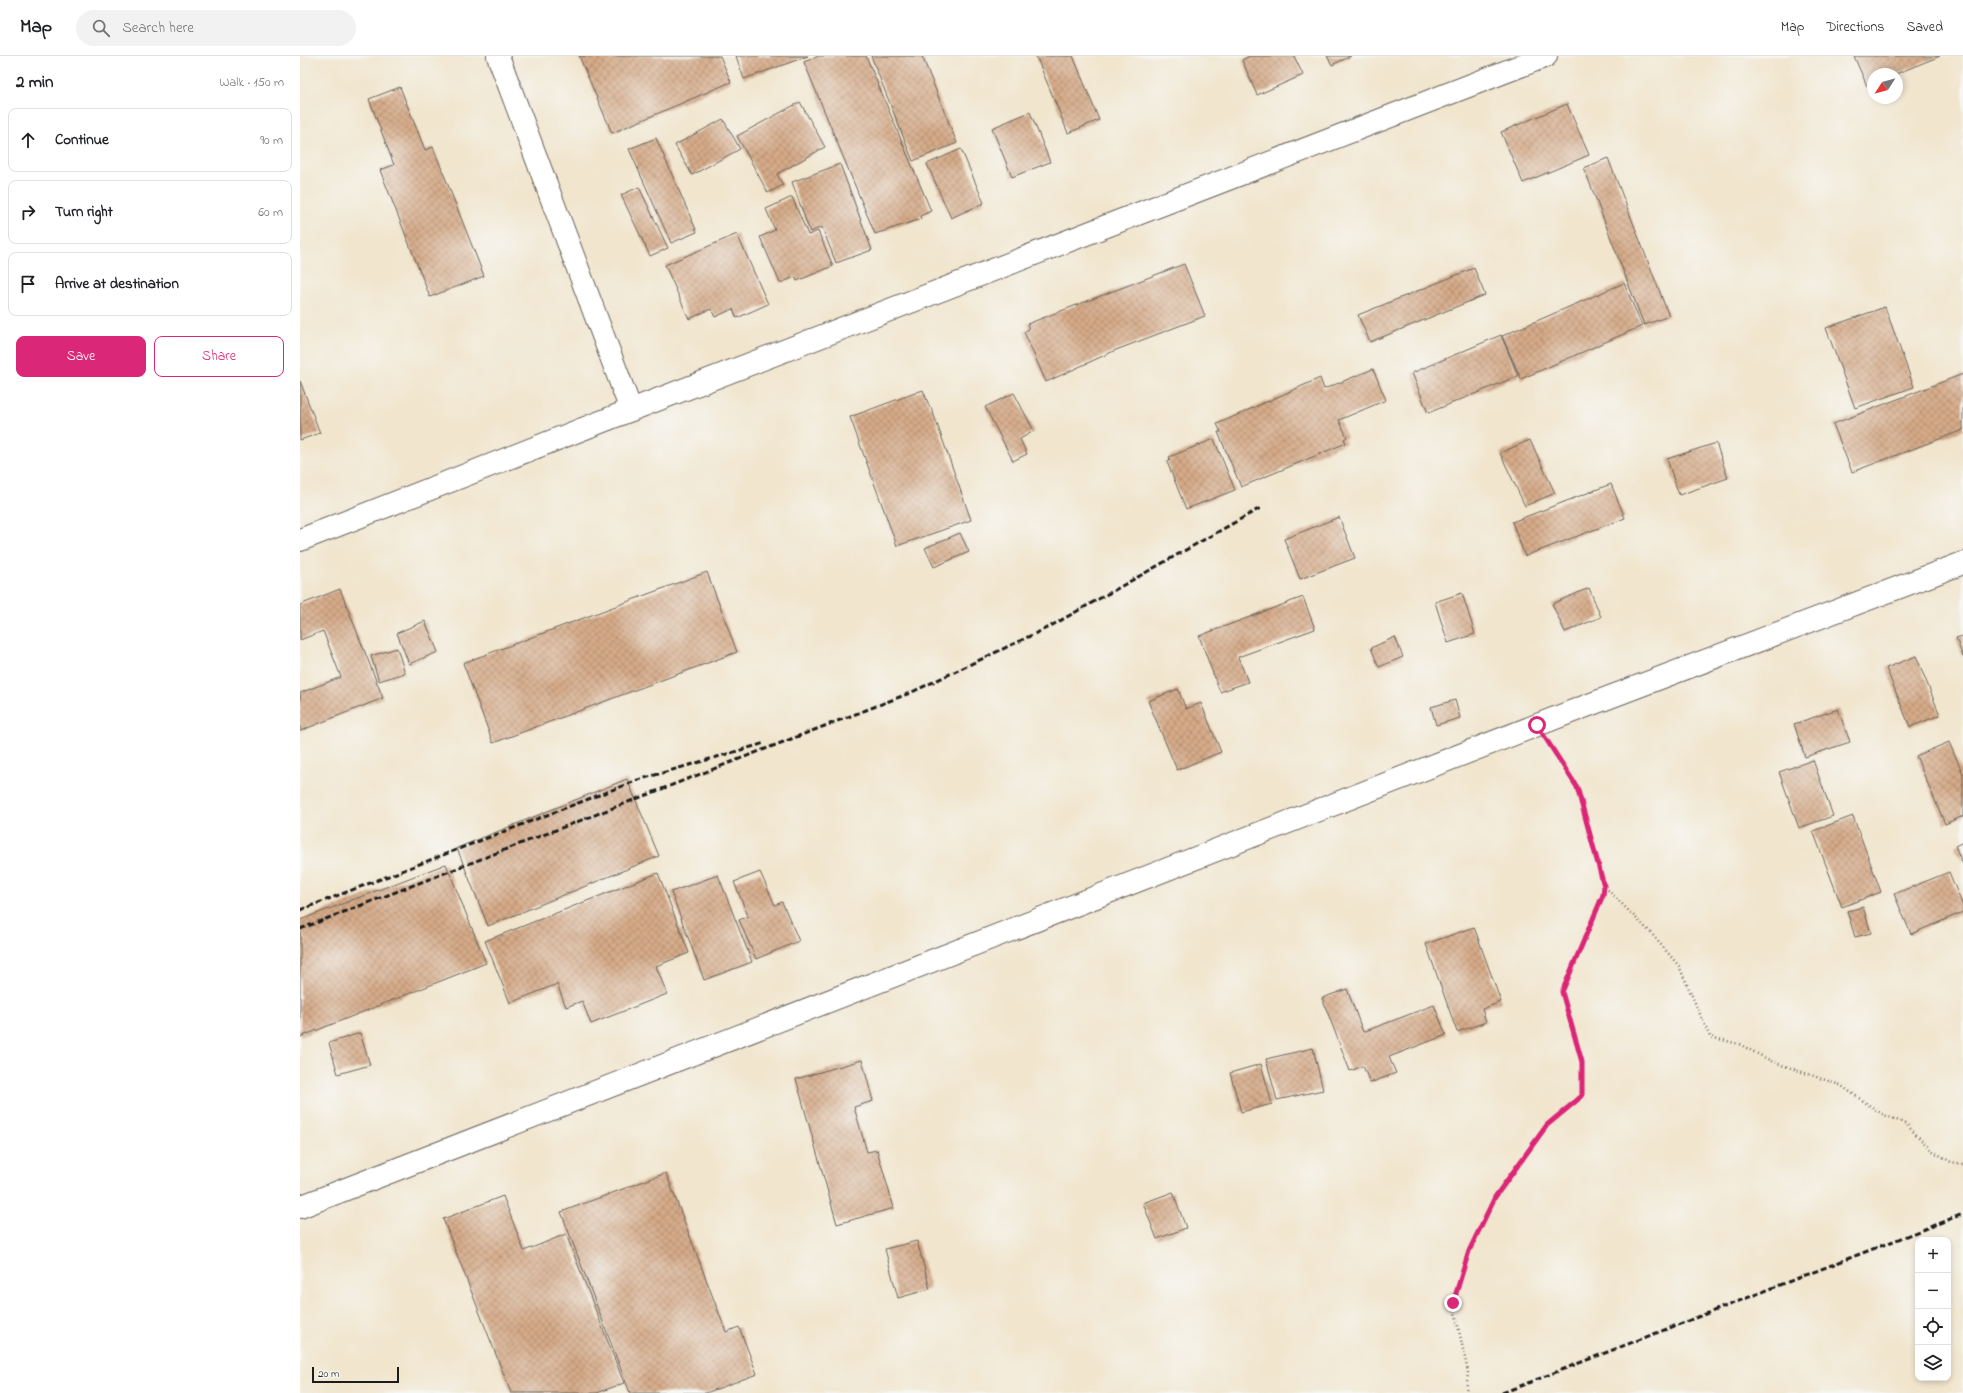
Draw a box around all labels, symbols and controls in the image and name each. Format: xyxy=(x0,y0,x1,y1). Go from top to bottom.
search box xyxy=(76,10,356,46)
text: Map xyxy=(20,14,52,41)
icon: search xyxy=(90,17,112,39)
text: Search here xyxy=(122,17,194,39)
text: Map xyxy=(1781,17,1804,38)
text: Directions xyxy=(1826,17,1884,38)
text: Saved xyxy=(1906,17,1943,38)
north arrow xyxy=(1867,68,1903,104)
text: 2 min xyxy=(16,70,53,95)
text: Walk · 150 m xyxy=(219,73,284,92)
icon: ahead xyxy=(17,129,39,151)
text: Continue xyxy=(55,129,109,151)
text: 90 m xyxy=(260,131,283,150)
icon: right xyxy=(17,201,39,223)
text: Turn right xyxy=(55,201,113,223)
text: 60 m xyxy=(258,203,283,222)
icon: arrive xyxy=(17,273,39,295)
text: Arrive at destination xyxy=(55,273,179,295)
button: Save xyxy=(16,336,146,377)
button: Share xyxy=(154,336,284,377)
route start xyxy=(1528,716,1546,734)
map controls xyxy=(1915,1237,1951,1381)
button: + xyxy=(1915,1237,1951,1273)
button: − xyxy=(1915,1273,1951,1309)
route end xyxy=(1444,1294,1462,1312)
button: locate xyxy=(1915,1309,1951,1345)
button: layers xyxy=(1915,1345,1951,1381)
scale bar xyxy=(312,1365,399,1384)
text: 20 m xyxy=(318,1366,340,1382)

